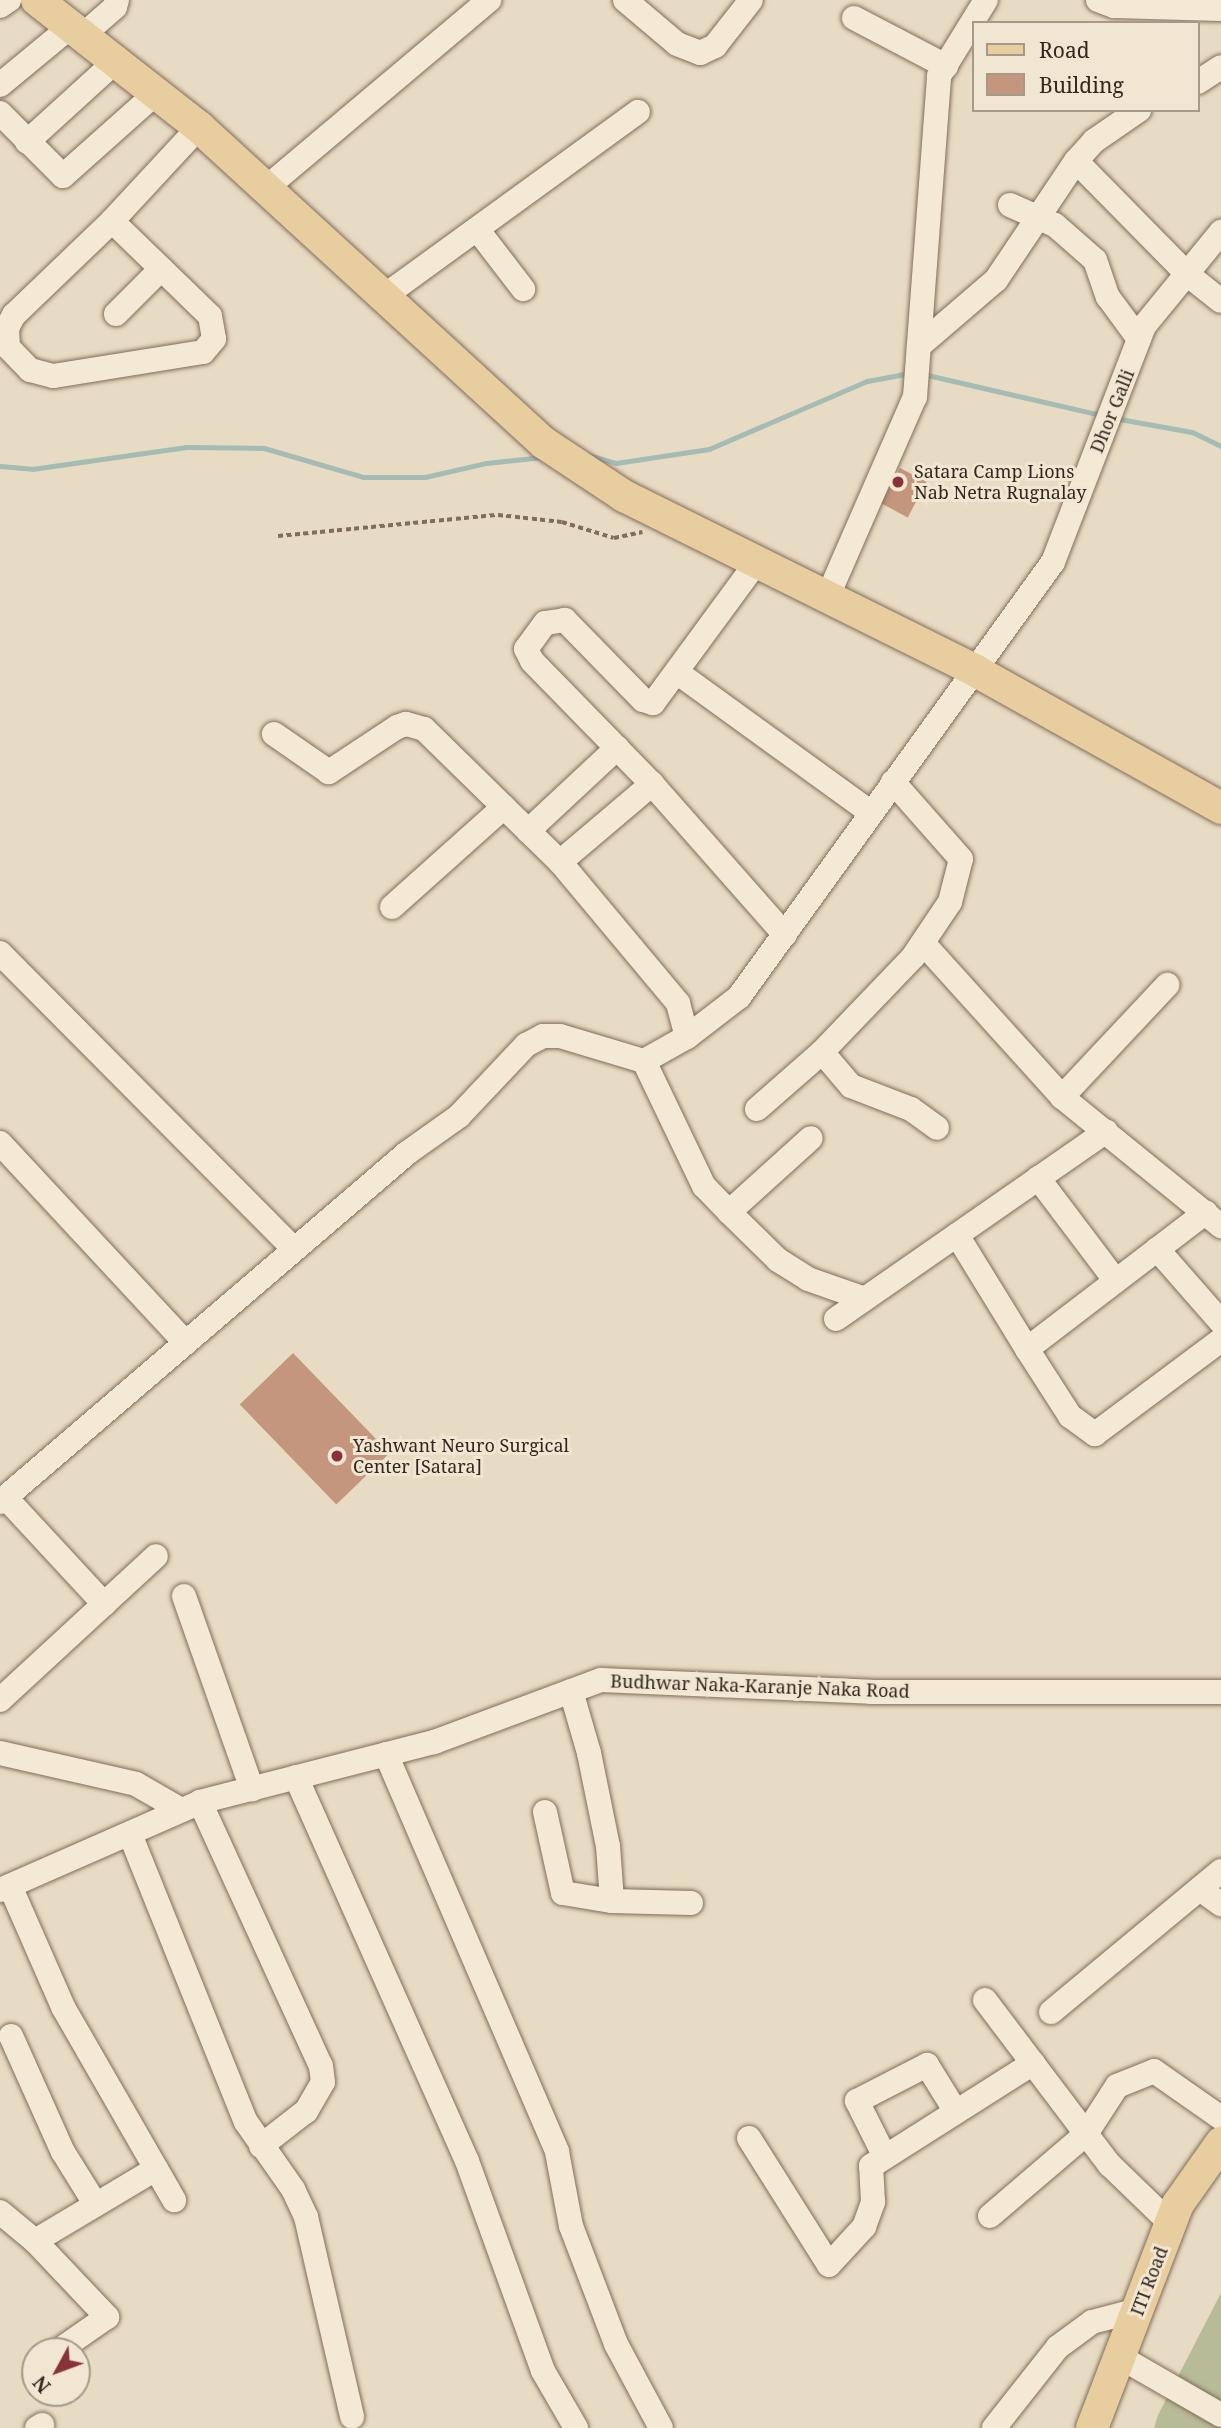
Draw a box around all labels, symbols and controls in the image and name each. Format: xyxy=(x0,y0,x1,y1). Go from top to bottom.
legend xyxy=(972,21,1200,112)
text: Road xyxy=(1039,36,1090,64)
text: Building xyxy=(1039,71,1124,99)
street label: Dhor Galli xyxy=(1086,366,1138,456)
place label: Satara Camp Lions Nab Netra Rugnalay xyxy=(914,461,1086,504)
marker: Satara Camp Lions Nab Netra Rugnalay xyxy=(888,472,908,492)
place label: Yashwant Neuro Surgical Center [Satara] xyxy=(353,1435,569,1478)
marker: Yashwant Neuro Surgical Center [Satara] xyxy=(327,1446,347,1466)
street label: Budhwar Naka-Karanje Naka Road xyxy=(610,1670,910,1702)
street label: ITI Road xyxy=(1126,2243,1172,2319)
north arrow xyxy=(21,2337,91,2407)
text: N xyxy=(27,2370,56,2399)

